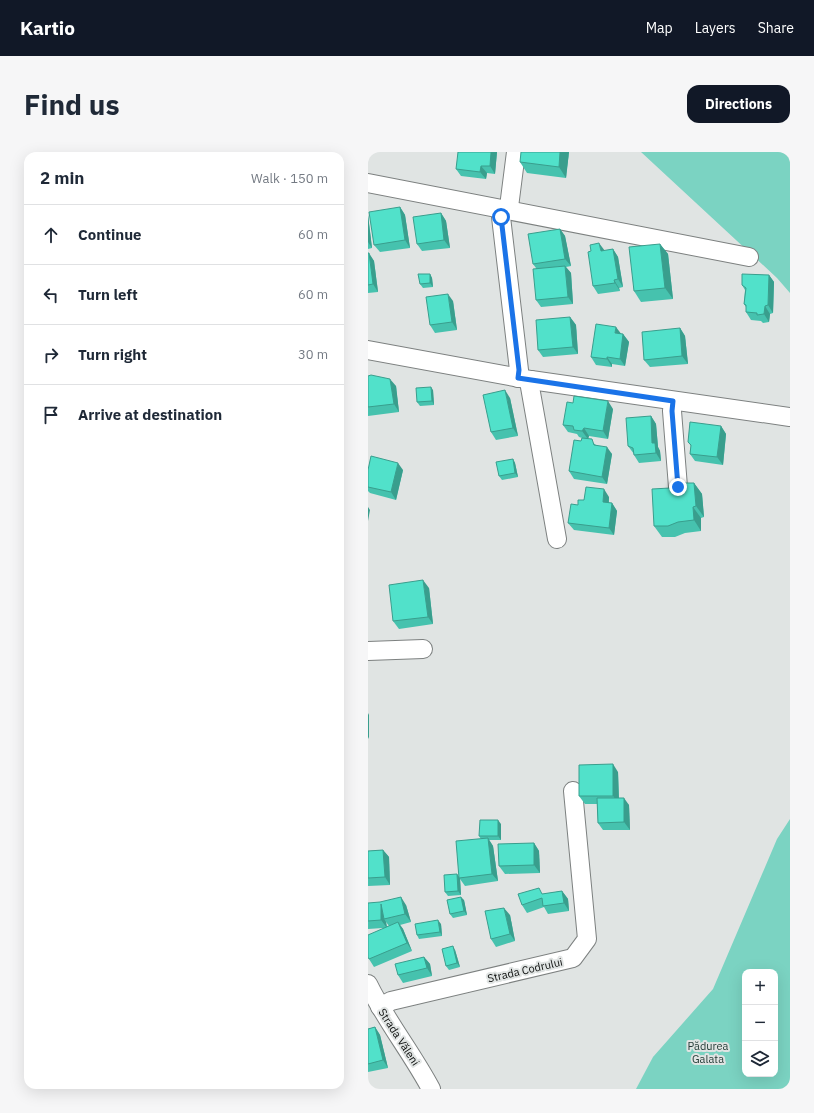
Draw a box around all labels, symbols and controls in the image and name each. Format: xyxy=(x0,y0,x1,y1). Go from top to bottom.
text: Kartio xyxy=(20,16,75,40)
text: Map xyxy=(646,19,673,37)
text: Layers xyxy=(695,19,736,37)
text: Share xyxy=(758,19,794,37)
button: Directions xyxy=(687,85,790,123)
text: Find us xyxy=(24,86,120,123)
text: 2 min xyxy=(40,167,84,189)
text: Walk · 150 m xyxy=(251,170,328,187)
route start xyxy=(492,208,510,226)
icon: ahead xyxy=(40,224,62,246)
text: Continue xyxy=(78,225,142,244)
text: 60 m xyxy=(298,226,328,243)
icon: left xyxy=(40,284,62,306)
text: Turn left xyxy=(78,285,138,304)
text: 60 m xyxy=(298,286,328,303)
icon: right xyxy=(40,344,62,366)
text: Turn right xyxy=(78,345,147,364)
text: 30 m xyxy=(298,346,328,363)
icon: arrive xyxy=(40,404,62,426)
text: Arrive at destination xyxy=(78,405,222,424)
route end xyxy=(669,478,687,496)
street label: Strada Codrului xyxy=(486,955,564,985)
map controls xyxy=(742,969,778,1077)
button: + xyxy=(742,969,778,1005)
button: − xyxy=(742,1005,778,1041)
street label: Strada Văleni xyxy=(375,1006,423,1068)
park label: Pădurea Galata xyxy=(688,1039,729,1066)
button: layers xyxy=(742,1041,778,1077)

